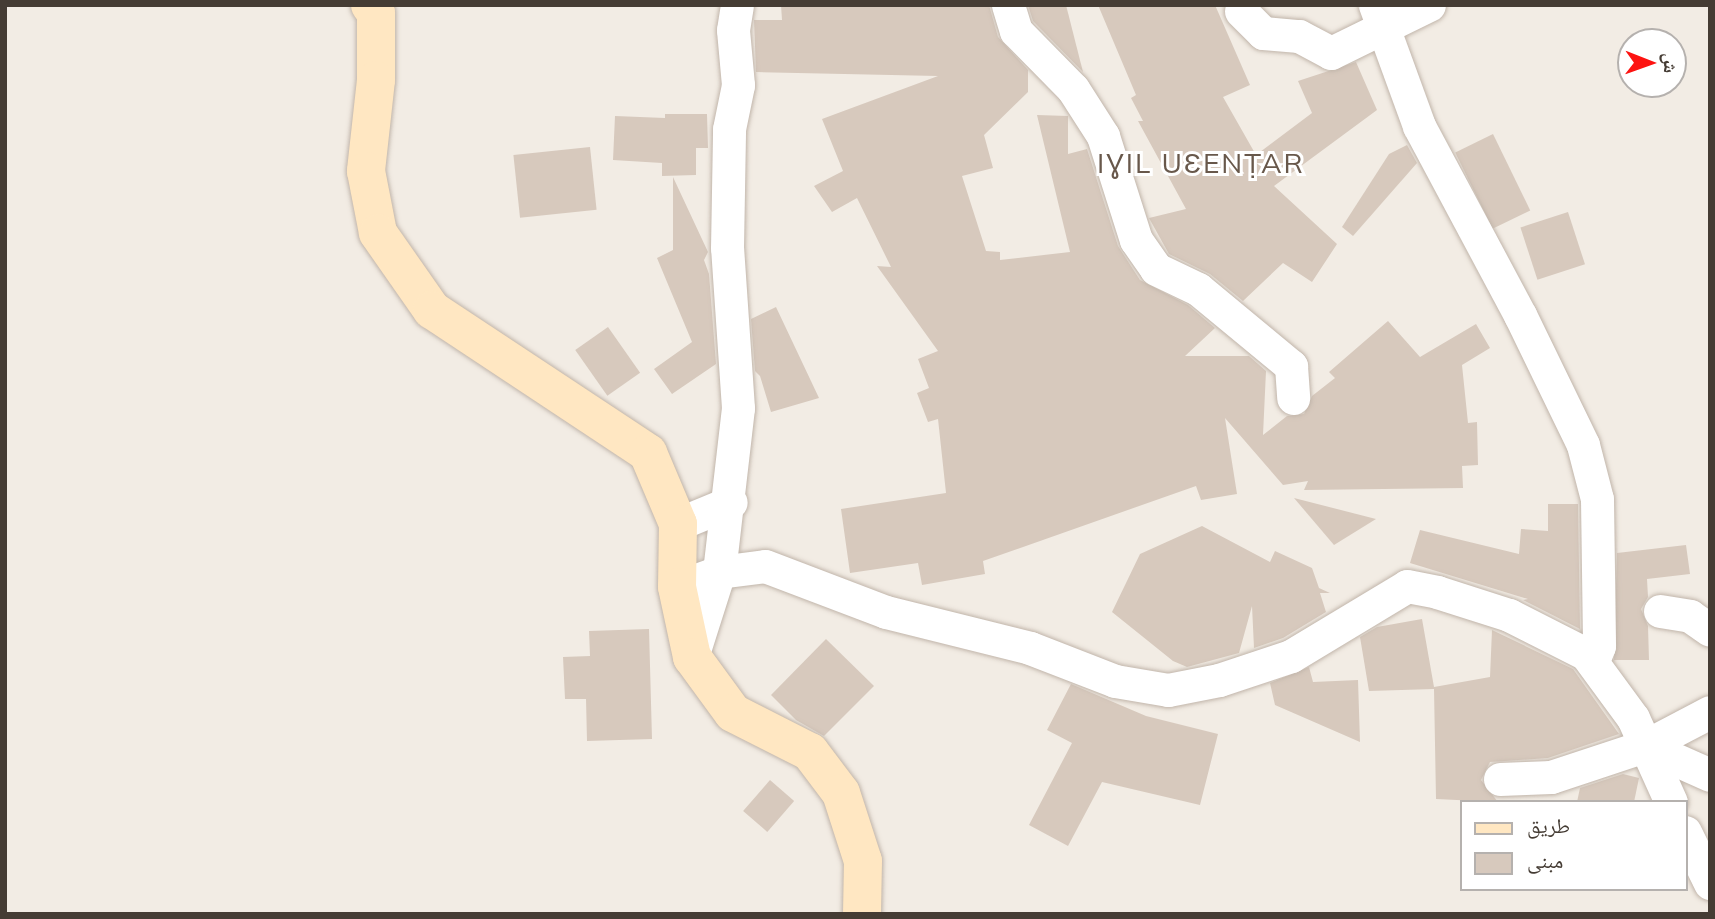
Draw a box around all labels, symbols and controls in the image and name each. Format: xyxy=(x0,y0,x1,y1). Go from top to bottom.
north arrow xyxy=(1617,28,1687,98)
text: ش xyxy=(1659,53,1683,74)
district label: IƔIL UƐENṬAR xyxy=(1098,146,1304,180)
legend xyxy=(1460,800,1687,891)
text: طريق xyxy=(1527,812,1570,838)
text: مبنى xyxy=(1527,847,1563,873)

